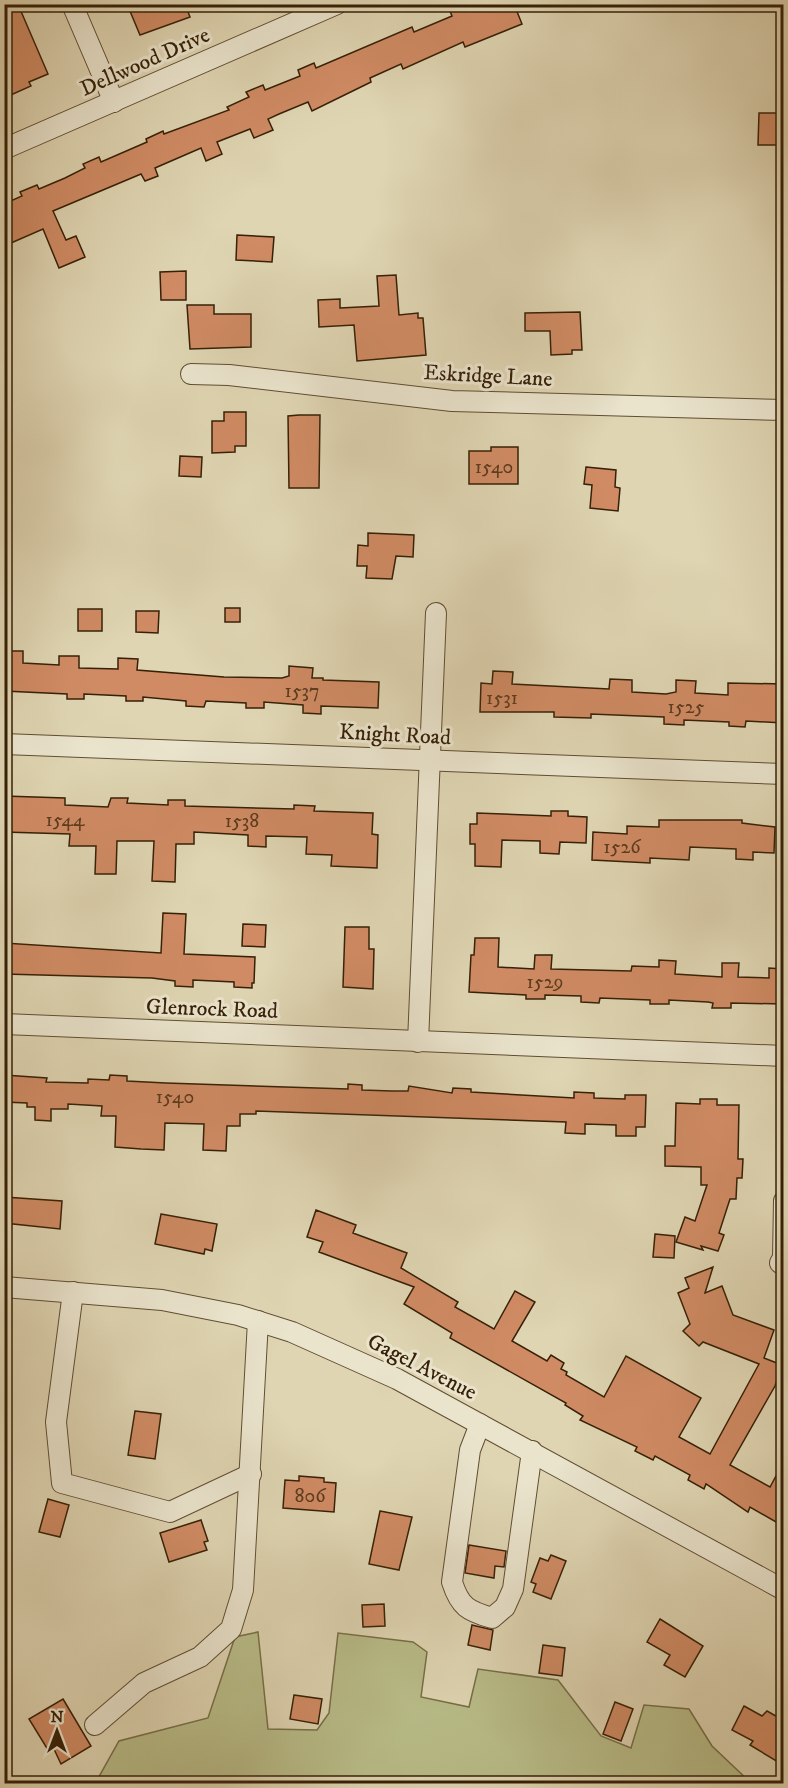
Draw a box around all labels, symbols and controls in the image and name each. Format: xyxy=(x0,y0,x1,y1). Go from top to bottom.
street label: Dellwood Drive xyxy=(76,21,214,103)
street label: Eskridge Lane xyxy=(423,359,553,393)
house number: 1540 xyxy=(475,455,513,480)
house number: 1537 xyxy=(284,679,320,704)
house number: 1531 xyxy=(486,686,518,711)
house number: 1525 xyxy=(668,695,704,720)
street label: Knight Road xyxy=(338,719,452,751)
house number: 1544 xyxy=(45,808,85,833)
house number: 1538 xyxy=(225,809,259,834)
house number: 1526 xyxy=(603,835,641,860)
house number: 1529 xyxy=(527,970,563,995)
street label: Glenrock Road xyxy=(146,993,278,1025)
house number: 1540 xyxy=(156,1085,194,1110)
street label: Gagel Avenue xyxy=(363,1328,481,1406)
house number: 806 xyxy=(294,1484,326,1509)
north arrow xyxy=(27,1701,87,1761)
text: N xyxy=(50,1707,64,1727)

